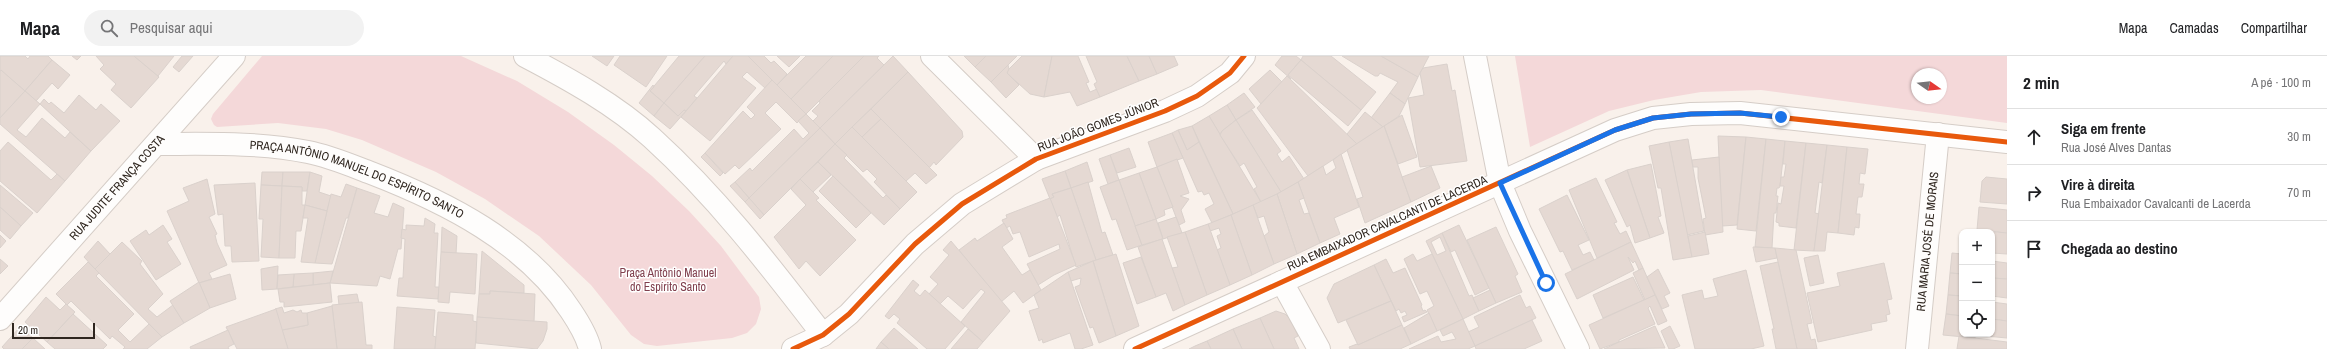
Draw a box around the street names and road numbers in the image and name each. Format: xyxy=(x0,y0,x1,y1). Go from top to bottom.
street label: RUA JOÃO GOMES JÚNIOR xyxy=(1035,95,1161,155)
street label: RUA JUDITE FRANÇA COSTA xyxy=(66,131,168,244)
street label: PRAÇA ANTÔNIO MANUEL DO ESPÍRITO SANTO xyxy=(249,137,467,223)
street label: RUA EMBAIXADOR CAVALCANTI DE LACERDA xyxy=(1284,171,1490,274)
street label: RUA MARIA JOSÉ DE MORAIS xyxy=(1913,171,1942,312)

